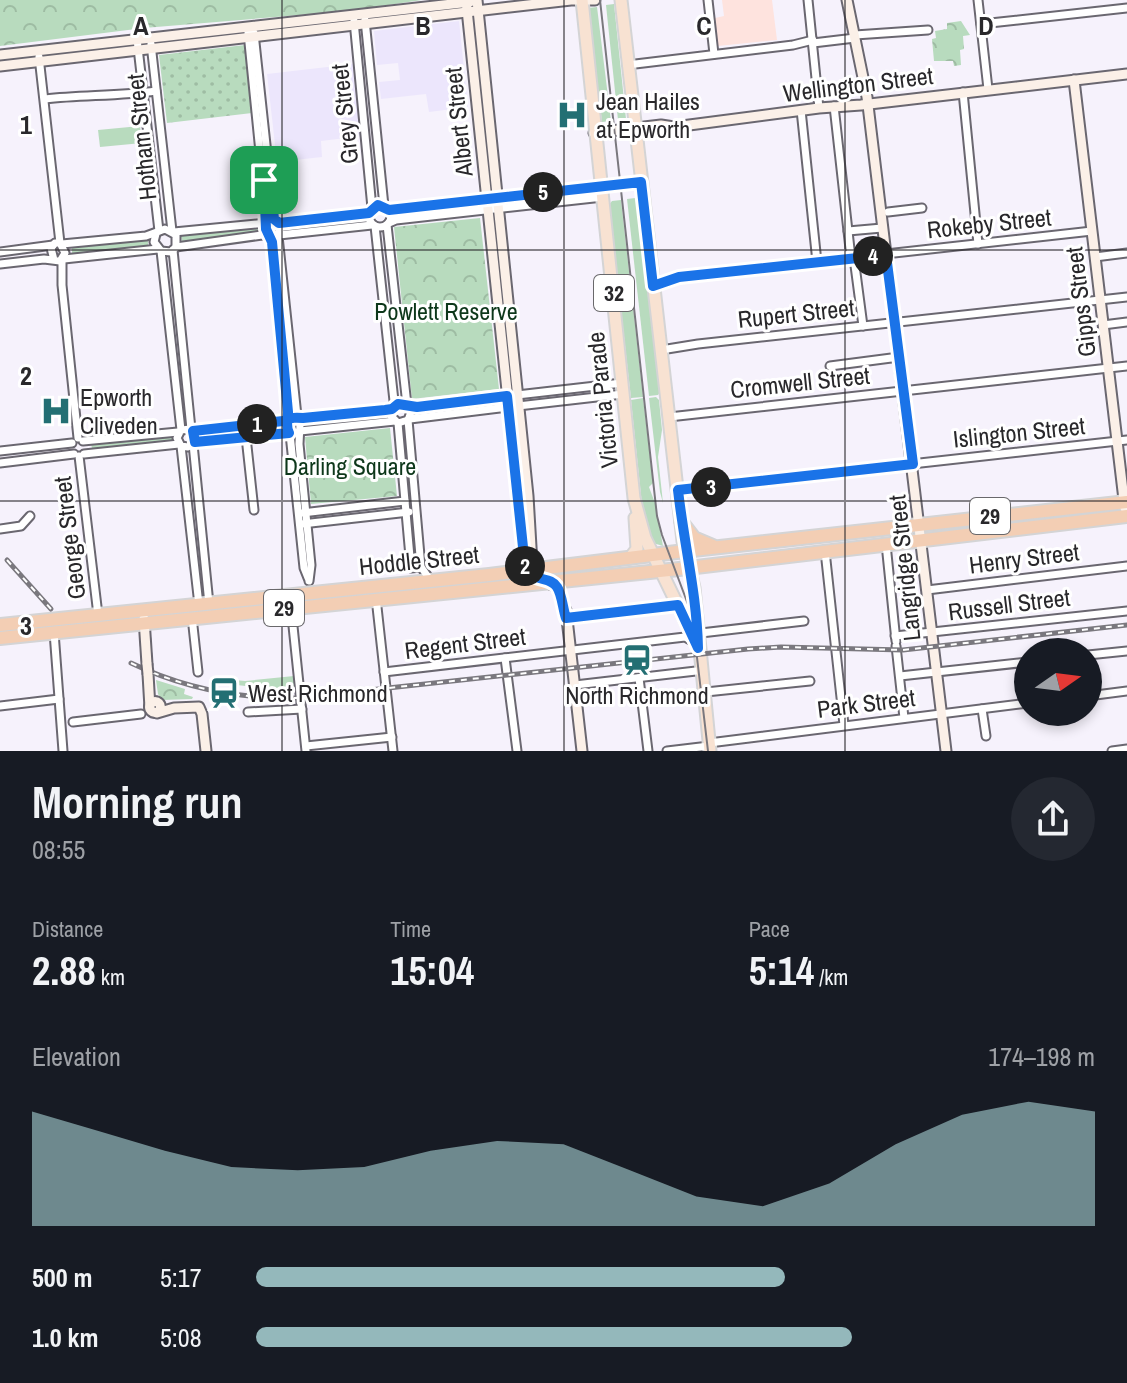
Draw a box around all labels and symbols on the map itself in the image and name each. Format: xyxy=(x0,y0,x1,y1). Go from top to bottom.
text: A xyxy=(133,8,149,43)
text: B xyxy=(415,8,431,43)
text: C xyxy=(696,8,712,43)
text: D xyxy=(978,8,994,43)
street label: Wellington Street xyxy=(781,59,935,109)
street label: Grey Street xyxy=(323,62,365,166)
street label: Albert Street xyxy=(436,65,480,179)
street label: Hotham Street xyxy=(118,72,164,202)
place label: Jean Hailes at Epworth xyxy=(596,85,700,145)
hospital icon: Jean Hailes at Epworth xyxy=(555,98,589,132)
text: 1 xyxy=(20,107,32,142)
pin xyxy=(230,146,298,214)
pin: 5 xyxy=(523,172,563,212)
street label: Rokeby Street xyxy=(925,201,1053,245)
pin: 4 xyxy=(853,236,893,276)
street label: Gipps Street xyxy=(1057,245,1103,359)
road number: 32 xyxy=(594,275,634,311)
street label: Rupert Street xyxy=(736,291,856,335)
park label: Powlett Reserve xyxy=(374,295,518,327)
street label: Victoria Parade xyxy=(579,330,625,470)
text: 2 xyxy=(20,358,32,393)
street label: Cromwell Street xyxy=(729,359,872,405)
place label: Epworth Cliveden xyxy=(80,381,158,441)
hospital icon: Epworth Cliveden xyxy=(39,394,73,428)
pin: 1 xyxy=(237,404,277,444)
street label: Islington Street xyxy=(951,409,1087,455)
park label: Darling Square xyxy=(284,450,416,482)
pin: 3 xyxy=(691,467,731,507)
street label: George Street xyxy=(46,474,92,601)
street label: Langridge Street xyxy=(880,493,928,643)
road number: 29 xyxy=(970,498,1010,534)
street label: Henry Street xyxy=(967,535,1081,581)
street label: Hoddle Street xyxy=(357,538,481,582)
pin: 2 xyxy=(505,546,545,586)
street label: Russell Street xyxy=(946,581,1072,627)
road number: 29 xyxy=(264,590,304,626)
text: 3 xyxy=(20,608,32,643)
street label: Regent Street xyxy=(403,620,528,666)
north arrow xyxy=(1014,638,1102,726)
station icon: North Richmond xyxy=(620,643,654,677)
station icon: West Richmond xyxy=(207,676,241,710)
place label: West Richmond xyxy=(248,677,388,709)
place label: North Richmond xyxy=(565,679,709,711)
street label: Park Street xyxy=(815,681,917,725)

